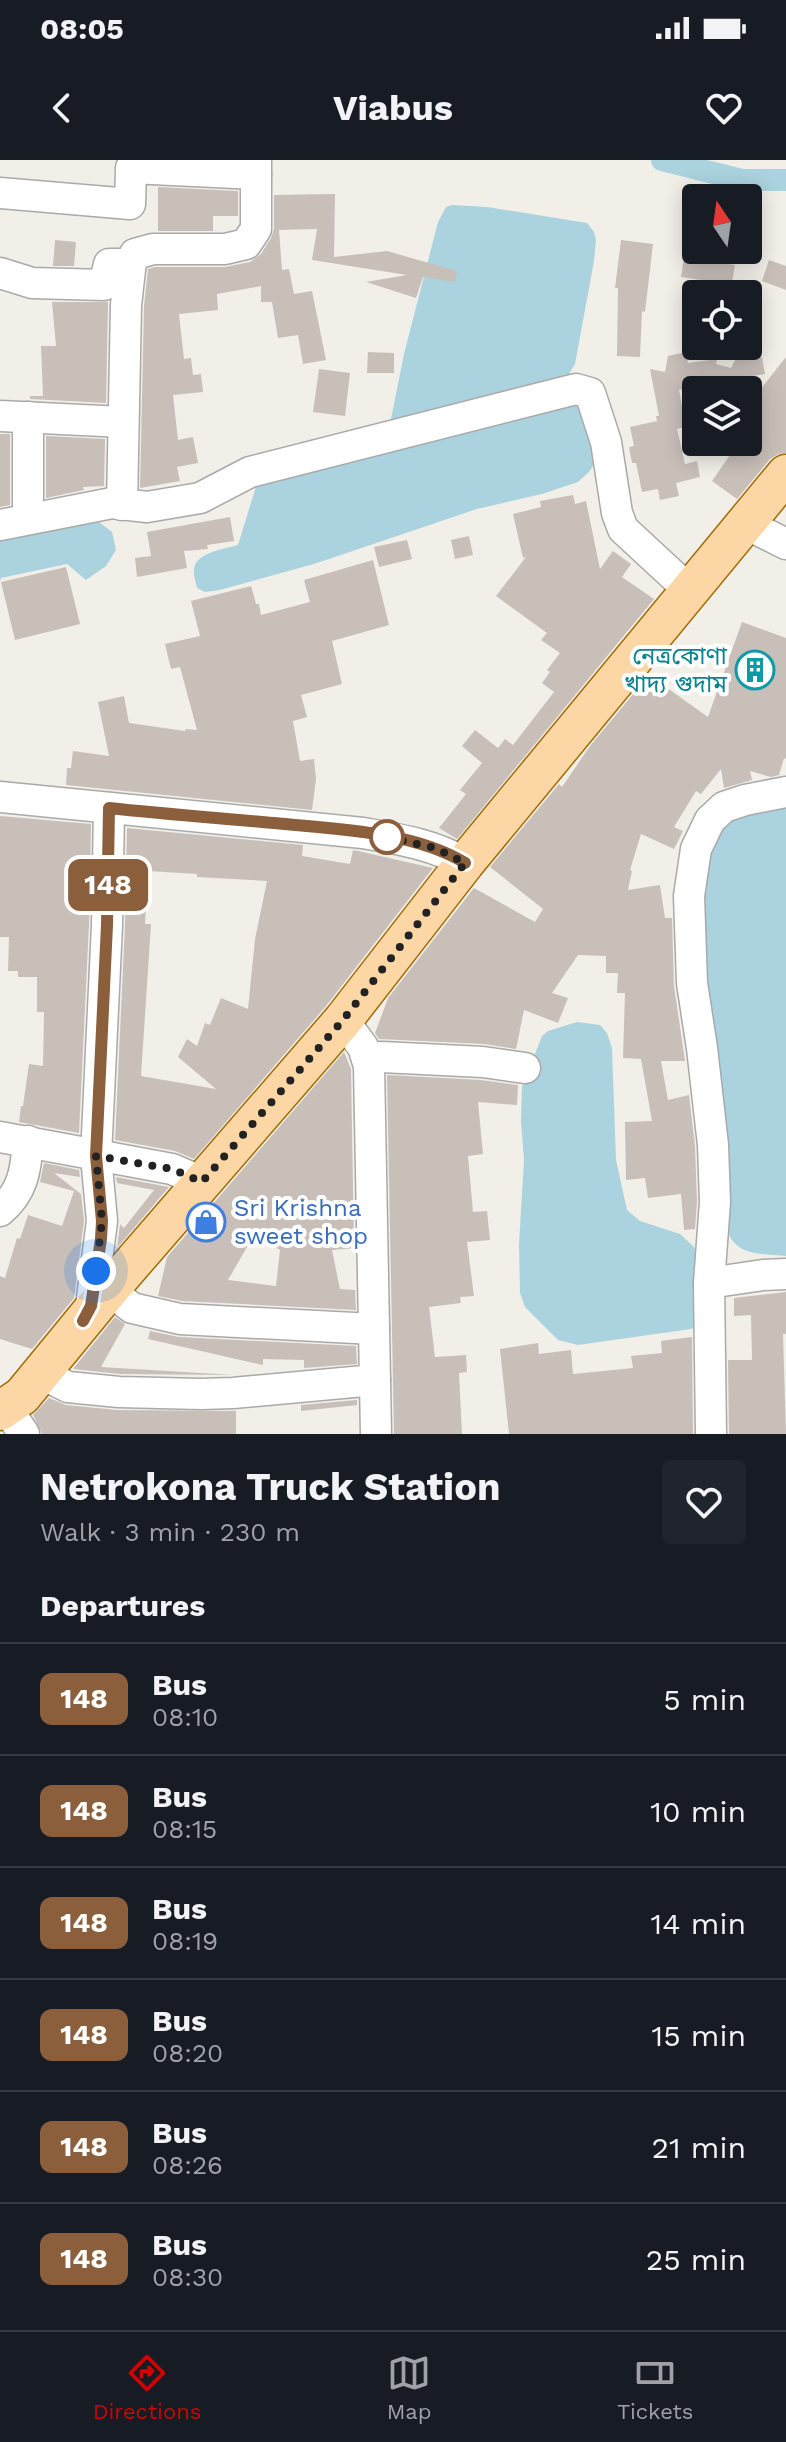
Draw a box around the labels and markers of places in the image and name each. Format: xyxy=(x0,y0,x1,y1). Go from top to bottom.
place label: ‌নেত্র‌কোণা খাদ্য গুদাম xyxy=(624,642,728,698)
building icon: ‌নেত্র‌কোণা খাদ্য গুদাম xyxy=(734,649,776,691)
unlabelled marker xyxy=(370,820,404,854)
place label: Sri Krishna sweet shop xyxy=(234,1194,368,1250)
shop icon: Sri Krishna sweet shop xyxy=(185,1201,227,1243)

